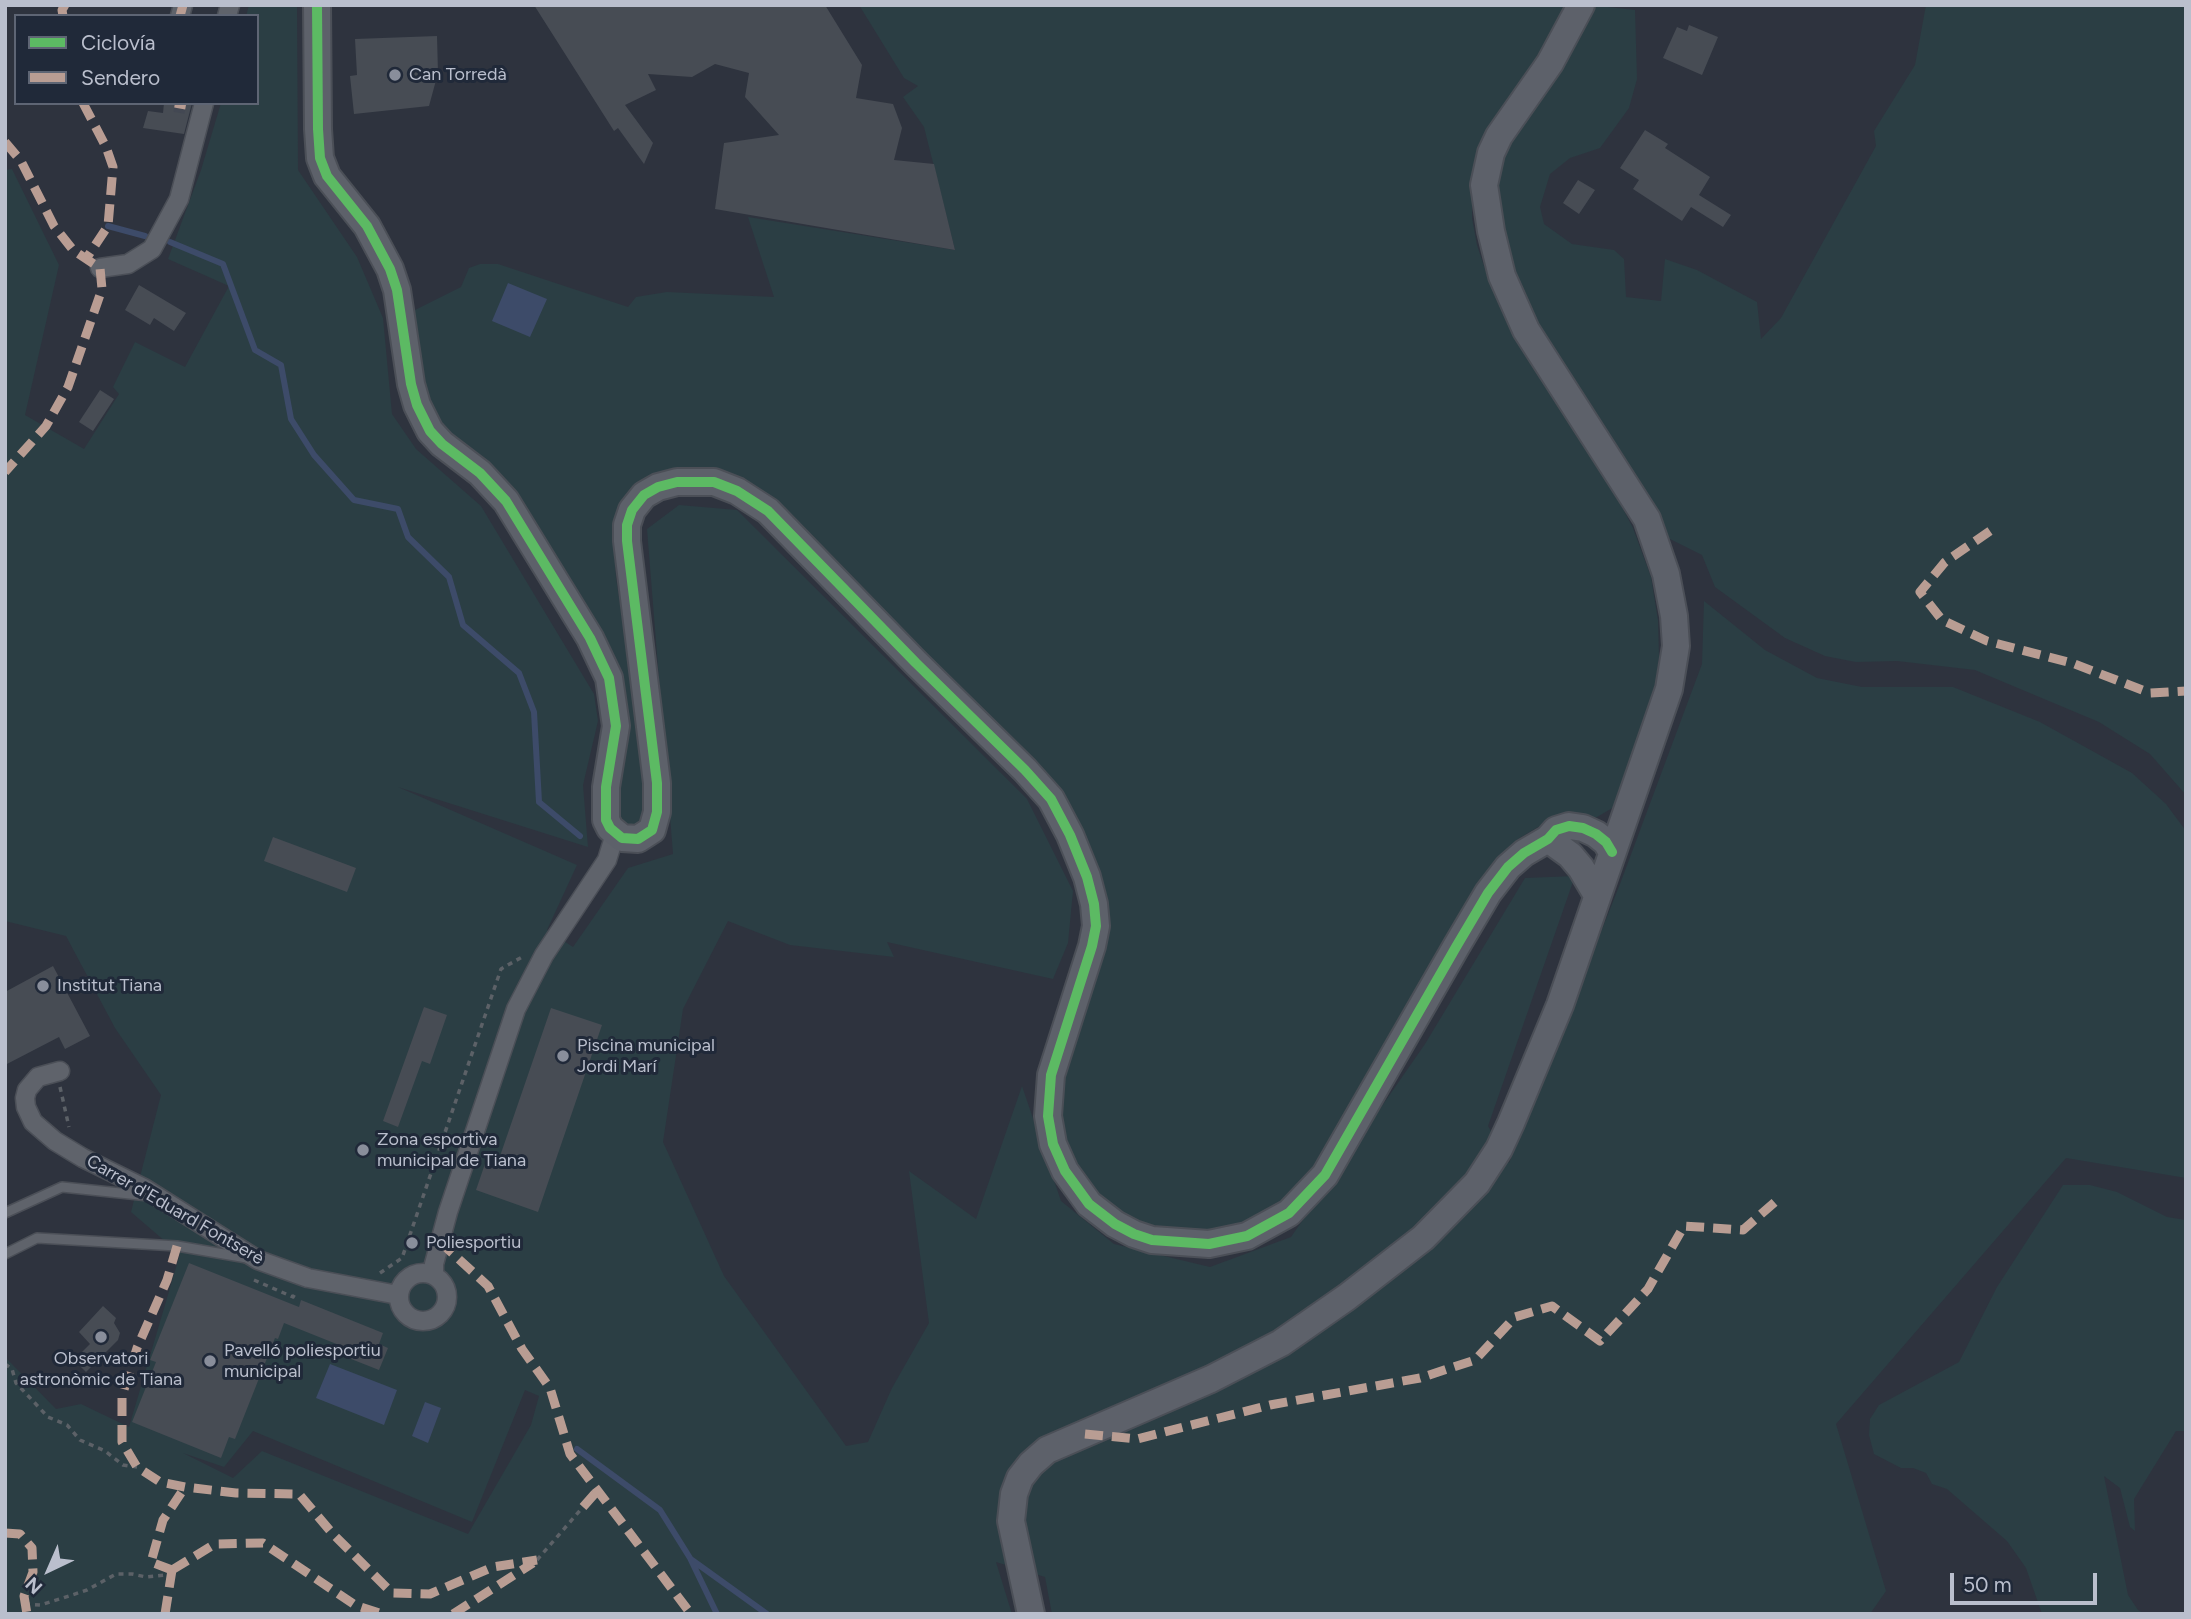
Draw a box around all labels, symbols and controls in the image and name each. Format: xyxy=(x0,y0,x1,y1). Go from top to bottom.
legend xyxy=(14,14,259,105)
text: Ciclovía xyxy=(81,30,155,55)
place label: Can Torredà xyxy=(409,64,507,86)
text: Sendero xyxy=(81,65,160,90)
marker: Can Torredà xyxy=(387,67,403,83)
place label: Institut Tiana xyxy=(57,975,162,997)
marker: Institut Tiana xyxy=(35,978,51,994)
place label: Piscina municipal Jordi Marí xyxy=(577,1035,715,1078)
marker: Piscina municipal Jordi Marí xyxy=(555,1048,571,1064)
place label: Zona esportiva municipal de Tiana xyxy=(377,1129,526,1172)
marker: Zona esportiva municipal de Tiana xyxy=(355,1142,371,1158)
street label: Carrer d'Eduard Fontserè xyxy=(82,1150,268,1270)
place label: Poliesportiu xyxy=(426,1232,521,1254)
marker: Poliesportiu xyxy=(404,1235,420,1251)
marker: Observatori astronòmic de Tiana xyxy=(93,1329,109,1345)
place label: Pavelló poliesportiu municipal xyxy=(224,1340,381,1382)
place label: Observatori astronòmic de Tiana xyxy=(20,1348,182,1390)
marker: Pavelló poliesportiu municipal xyxy=(202,1353,218,1369)
north arrow xyxy=(14,1535,84,1605)
scale bar xyxy=(1953,1560,2100,1604)
text: N xyxy=(21,1572,47,1599)
text: 50 m xyxy=(1963,1572,2012,1597)

